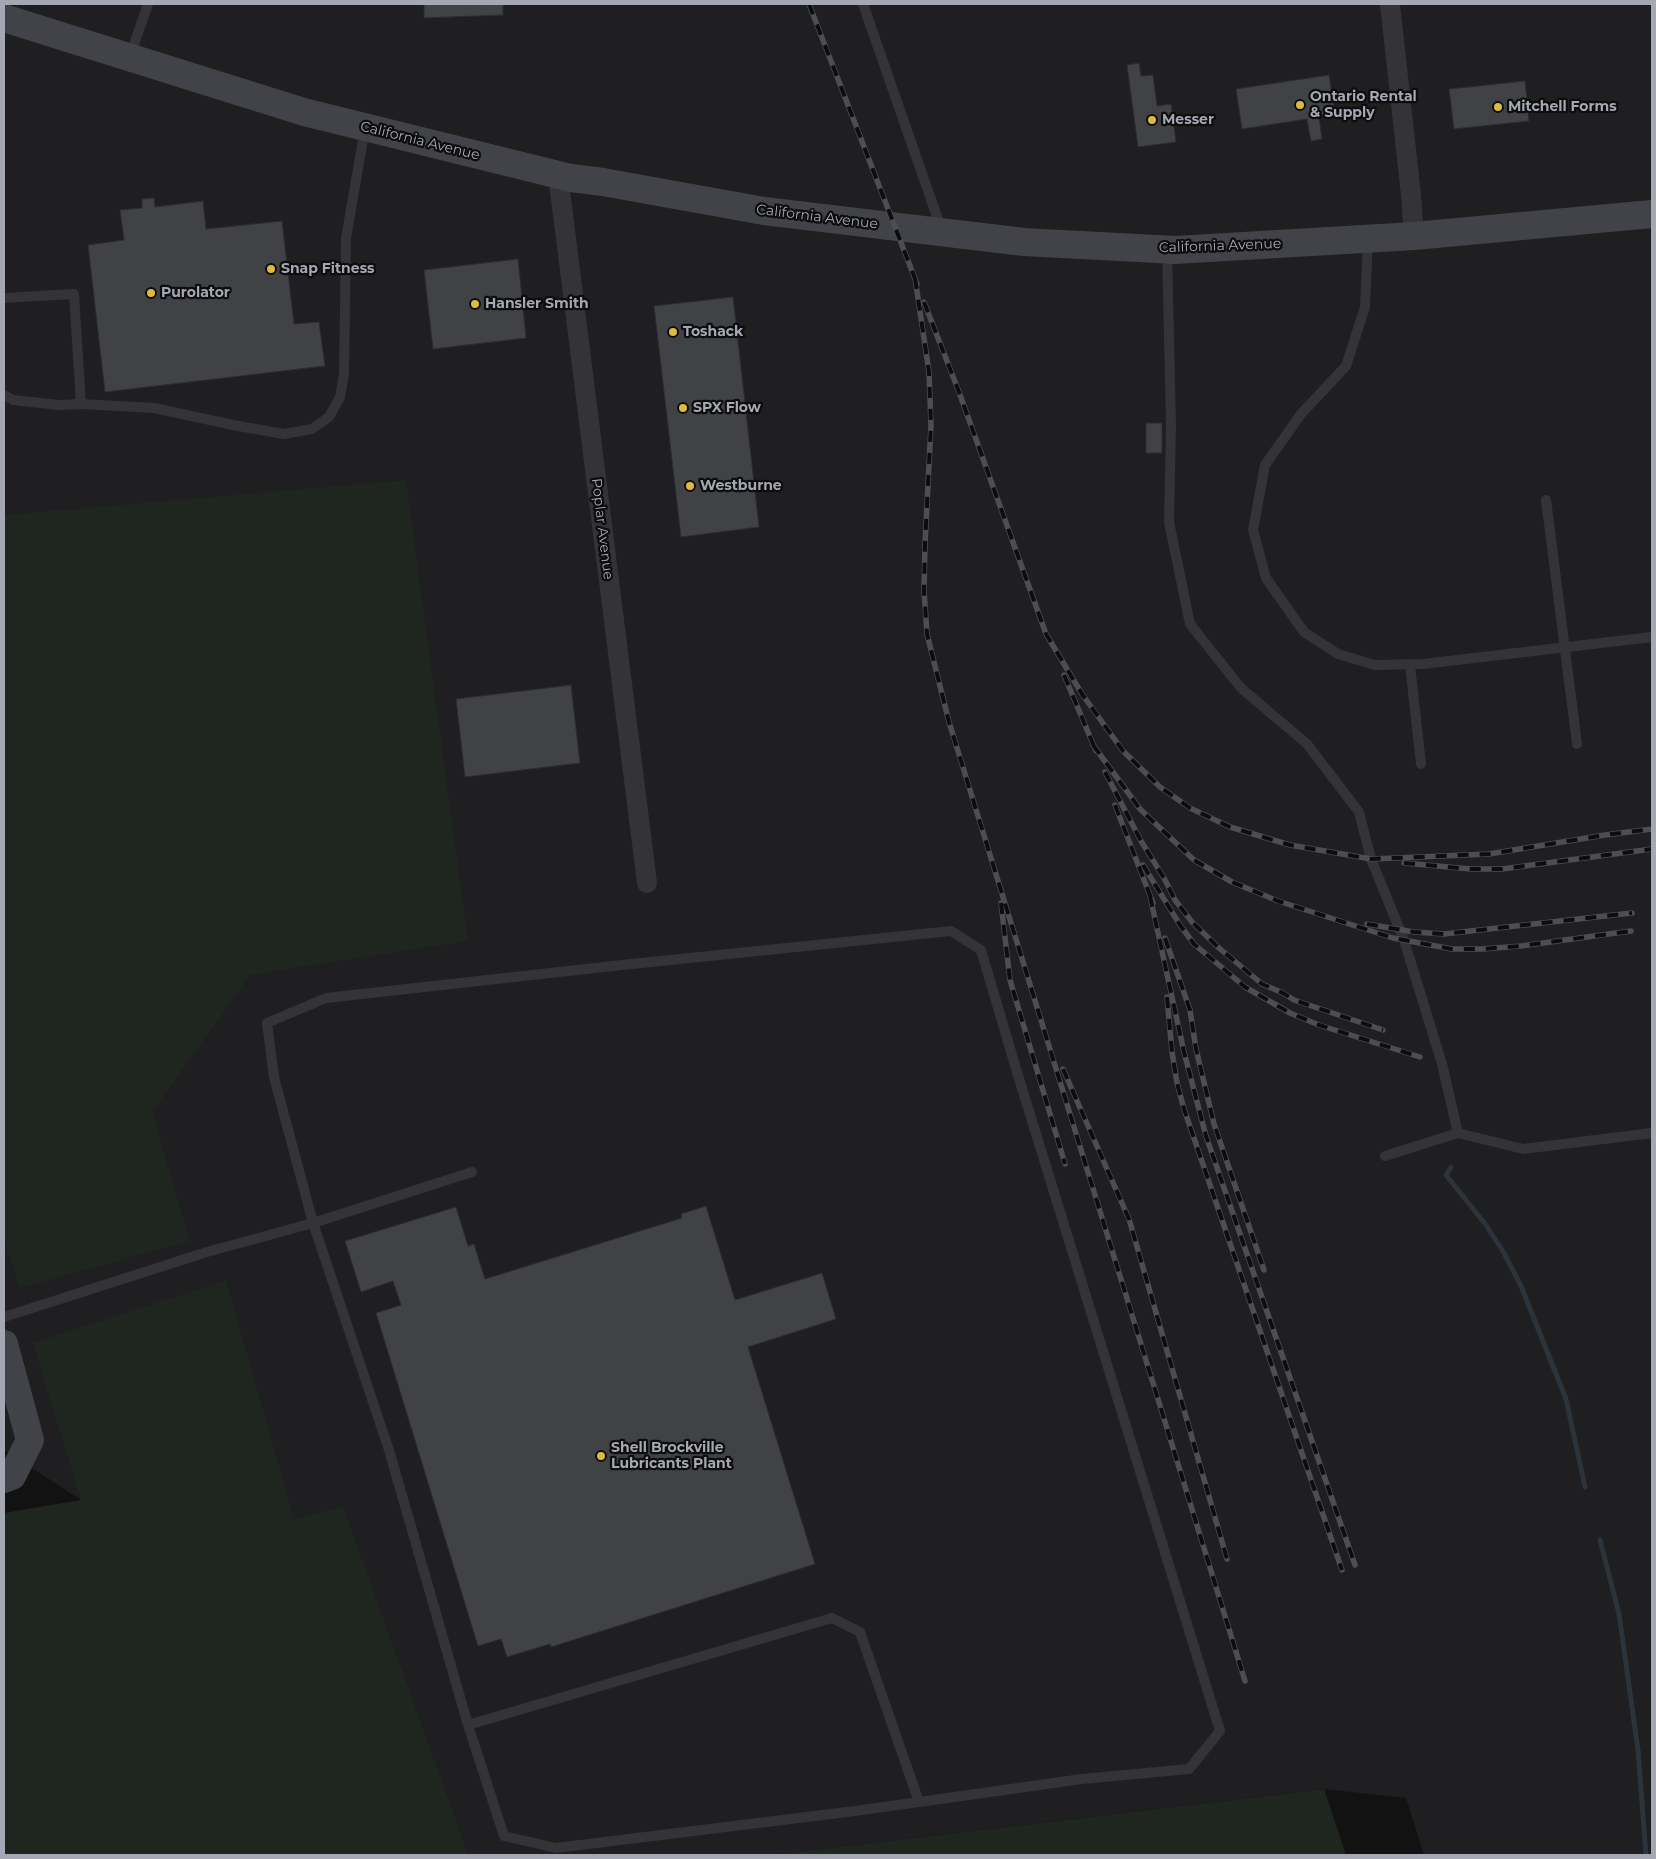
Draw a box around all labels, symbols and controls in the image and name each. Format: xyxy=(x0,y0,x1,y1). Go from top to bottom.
place label: Ontario Rental & Supply xyxy=(1310,89,1417,121)
marker: Ontario Rental & Supply xyxy=(1294,99,1306,111)
place label: Mitchell Forms xyxy=(1508,99,1617,115)
marker: Mitchell Forms xyxy=(1492,101,1504,113)
place label: Messer xyxy=(1162,112,1214,128)
marker: Messer xyxy=(1146,114,1158,126)
street label: California Avenue xyxy=(359,118,481,164)
street label: California Avenue xyxy=(755,201,879,233)
street label: California Avenue xyxy=(1158,235,1282,257)
place label: Snap Fitness xyxy=(281,261,375,277)
marker: Snap Fitness xyxy=(265,263,277,275)
place label: Purolator xyxy=(161,285,230,301)
marker: Purolator xyxy=(145,287,157,299)
place label: Hansler Smith xyxy=(485,296,589,312)
marker: Hansler Smith xyxy=(469,298,481,310)
place label: Toshack xyxy=(683,324,743,340)
marker: Toshack xyxy=(667,326,679,338)
place label: SPX Flow xyxy=(693,400,761,416)
marker: SPX Flow xyxy=(677,402,689,414)
street label: Poplar Avenue xyxy=(587,477,617,581)
place label: Westburne xyxy=(700,478,782,494)
marker: Westburne xyxy=(684,480,696,492)
place label: Shell Brockville Lubricants Plant xyxy=(611,1440,732,1472)
marker: Shell Brockville Lubricants Plant xyxy=(595,1450,607,1462)

